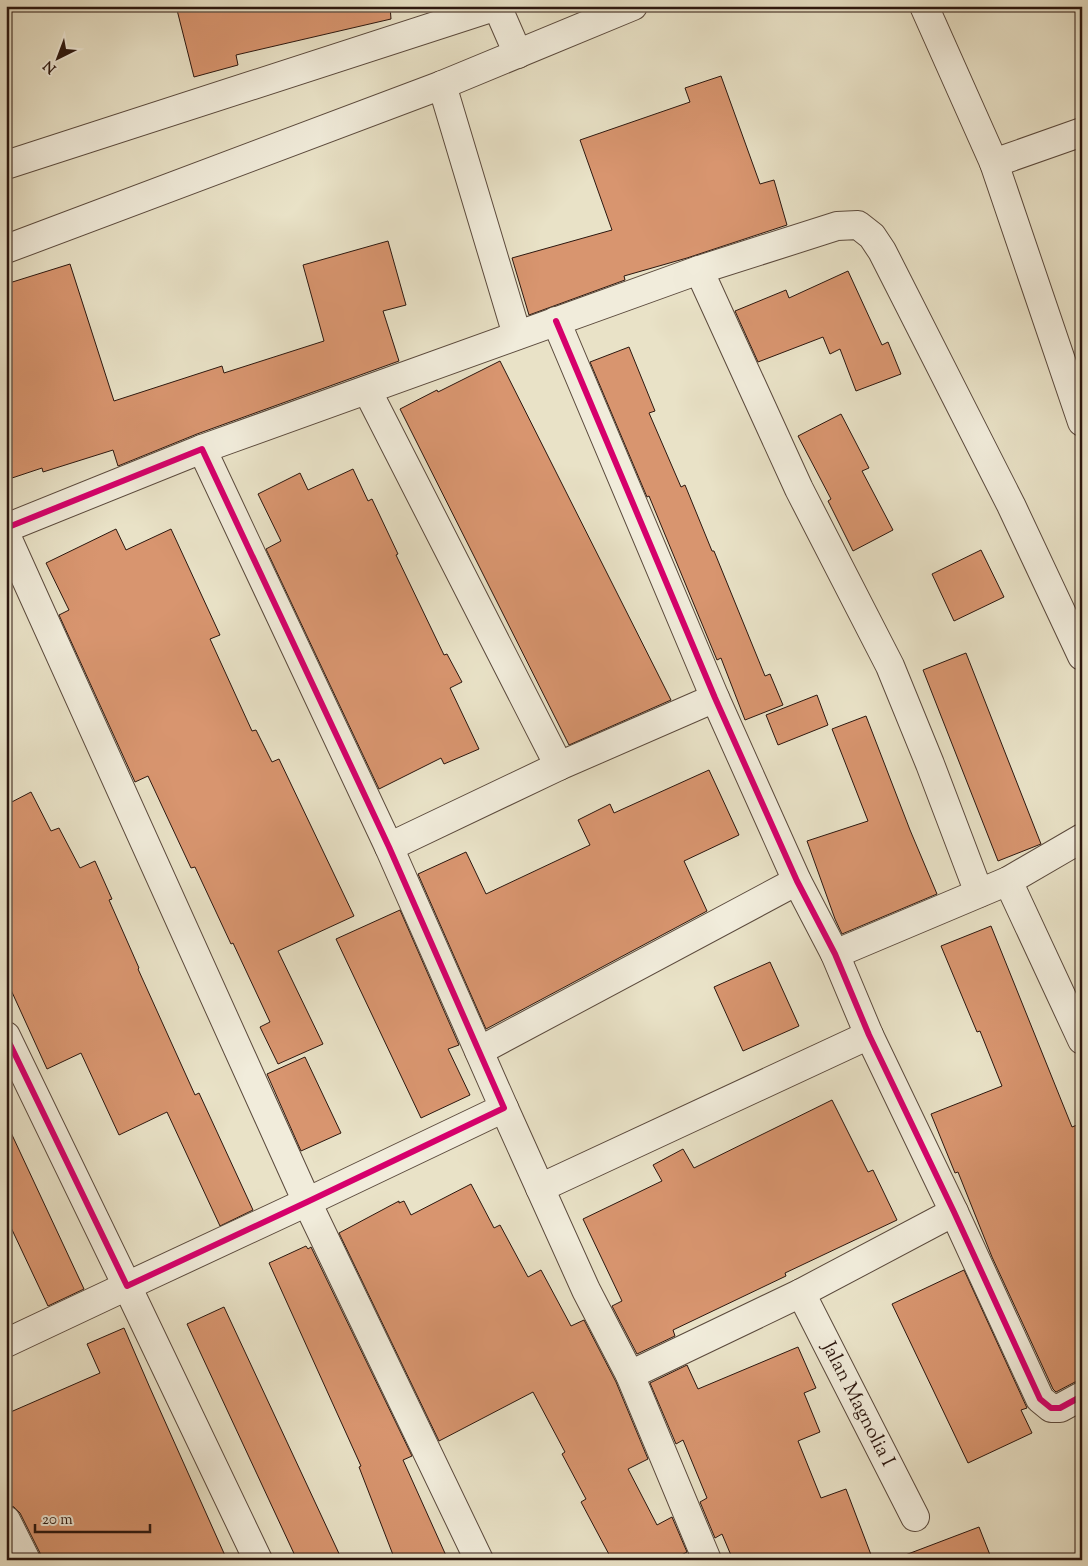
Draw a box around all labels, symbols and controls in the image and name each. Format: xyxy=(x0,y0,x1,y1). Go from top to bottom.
north arrow xyxy=(32,32,82,82)
text: N xyxy=(40,55,61,77)
street label: Jalan Magnolia I xyxy=(813,1336,902,1472)
scale bar xyxy=(35,1501,150,1533)
text: 20 m xyxy=(42,1510,73,1531)

